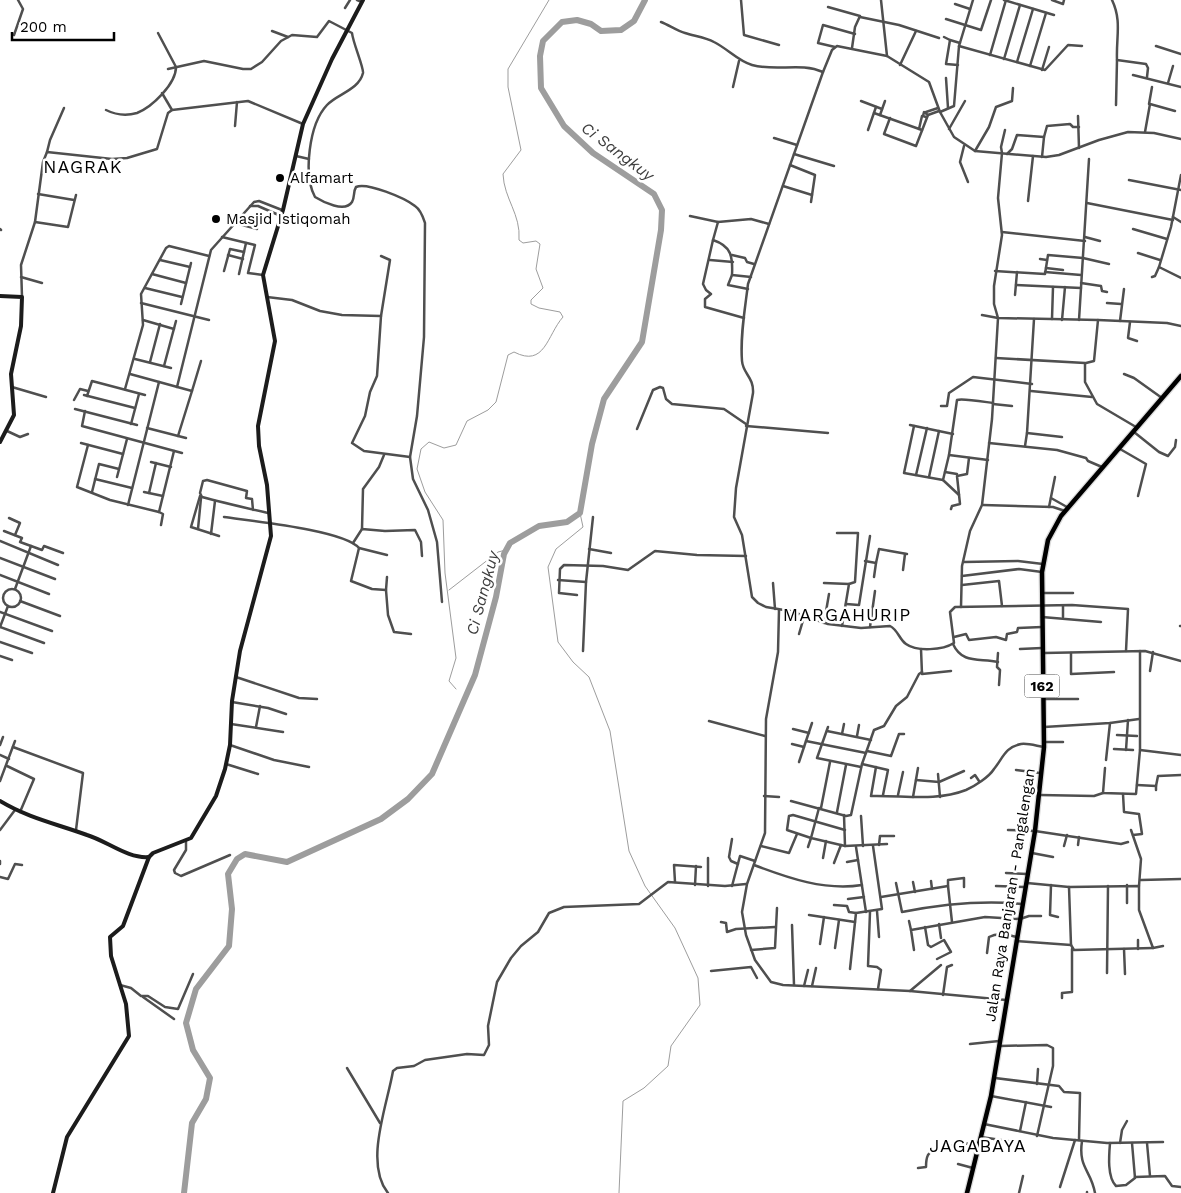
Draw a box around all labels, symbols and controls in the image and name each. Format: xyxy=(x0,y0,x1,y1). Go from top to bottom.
scale bar xyxy=(12,10,115,42)
text: 200 m xyxy=(20,18,67,36)
water label: Ci Sangkuy xyxy=(578,118,659,185)
district label: NAGRAK xyxy=(43,156,123,177)
place label: Alfamart xyxy=(290,169,354,187)
marker: Alfamart xyxy=(274,172,286,184)
place label: Masjid Istiqomah xyxy=(226,210,351,228)
marker: Masjid Istiqomah xyxy=(210,213,222,225)
water label: Ci Sangkuy xyxy=(462,548,503,637)
district label: MARGAHURIP xyxy=(783,604,911,625)
road number: 162 xyxy=(1024,674,1060,698)
street label: Jalan Raya Banjaran - Pangalengan xyxy=(981,767,1039,1023)
district label: JAGABAYA xyxy=(929,1135,1027,1156)

